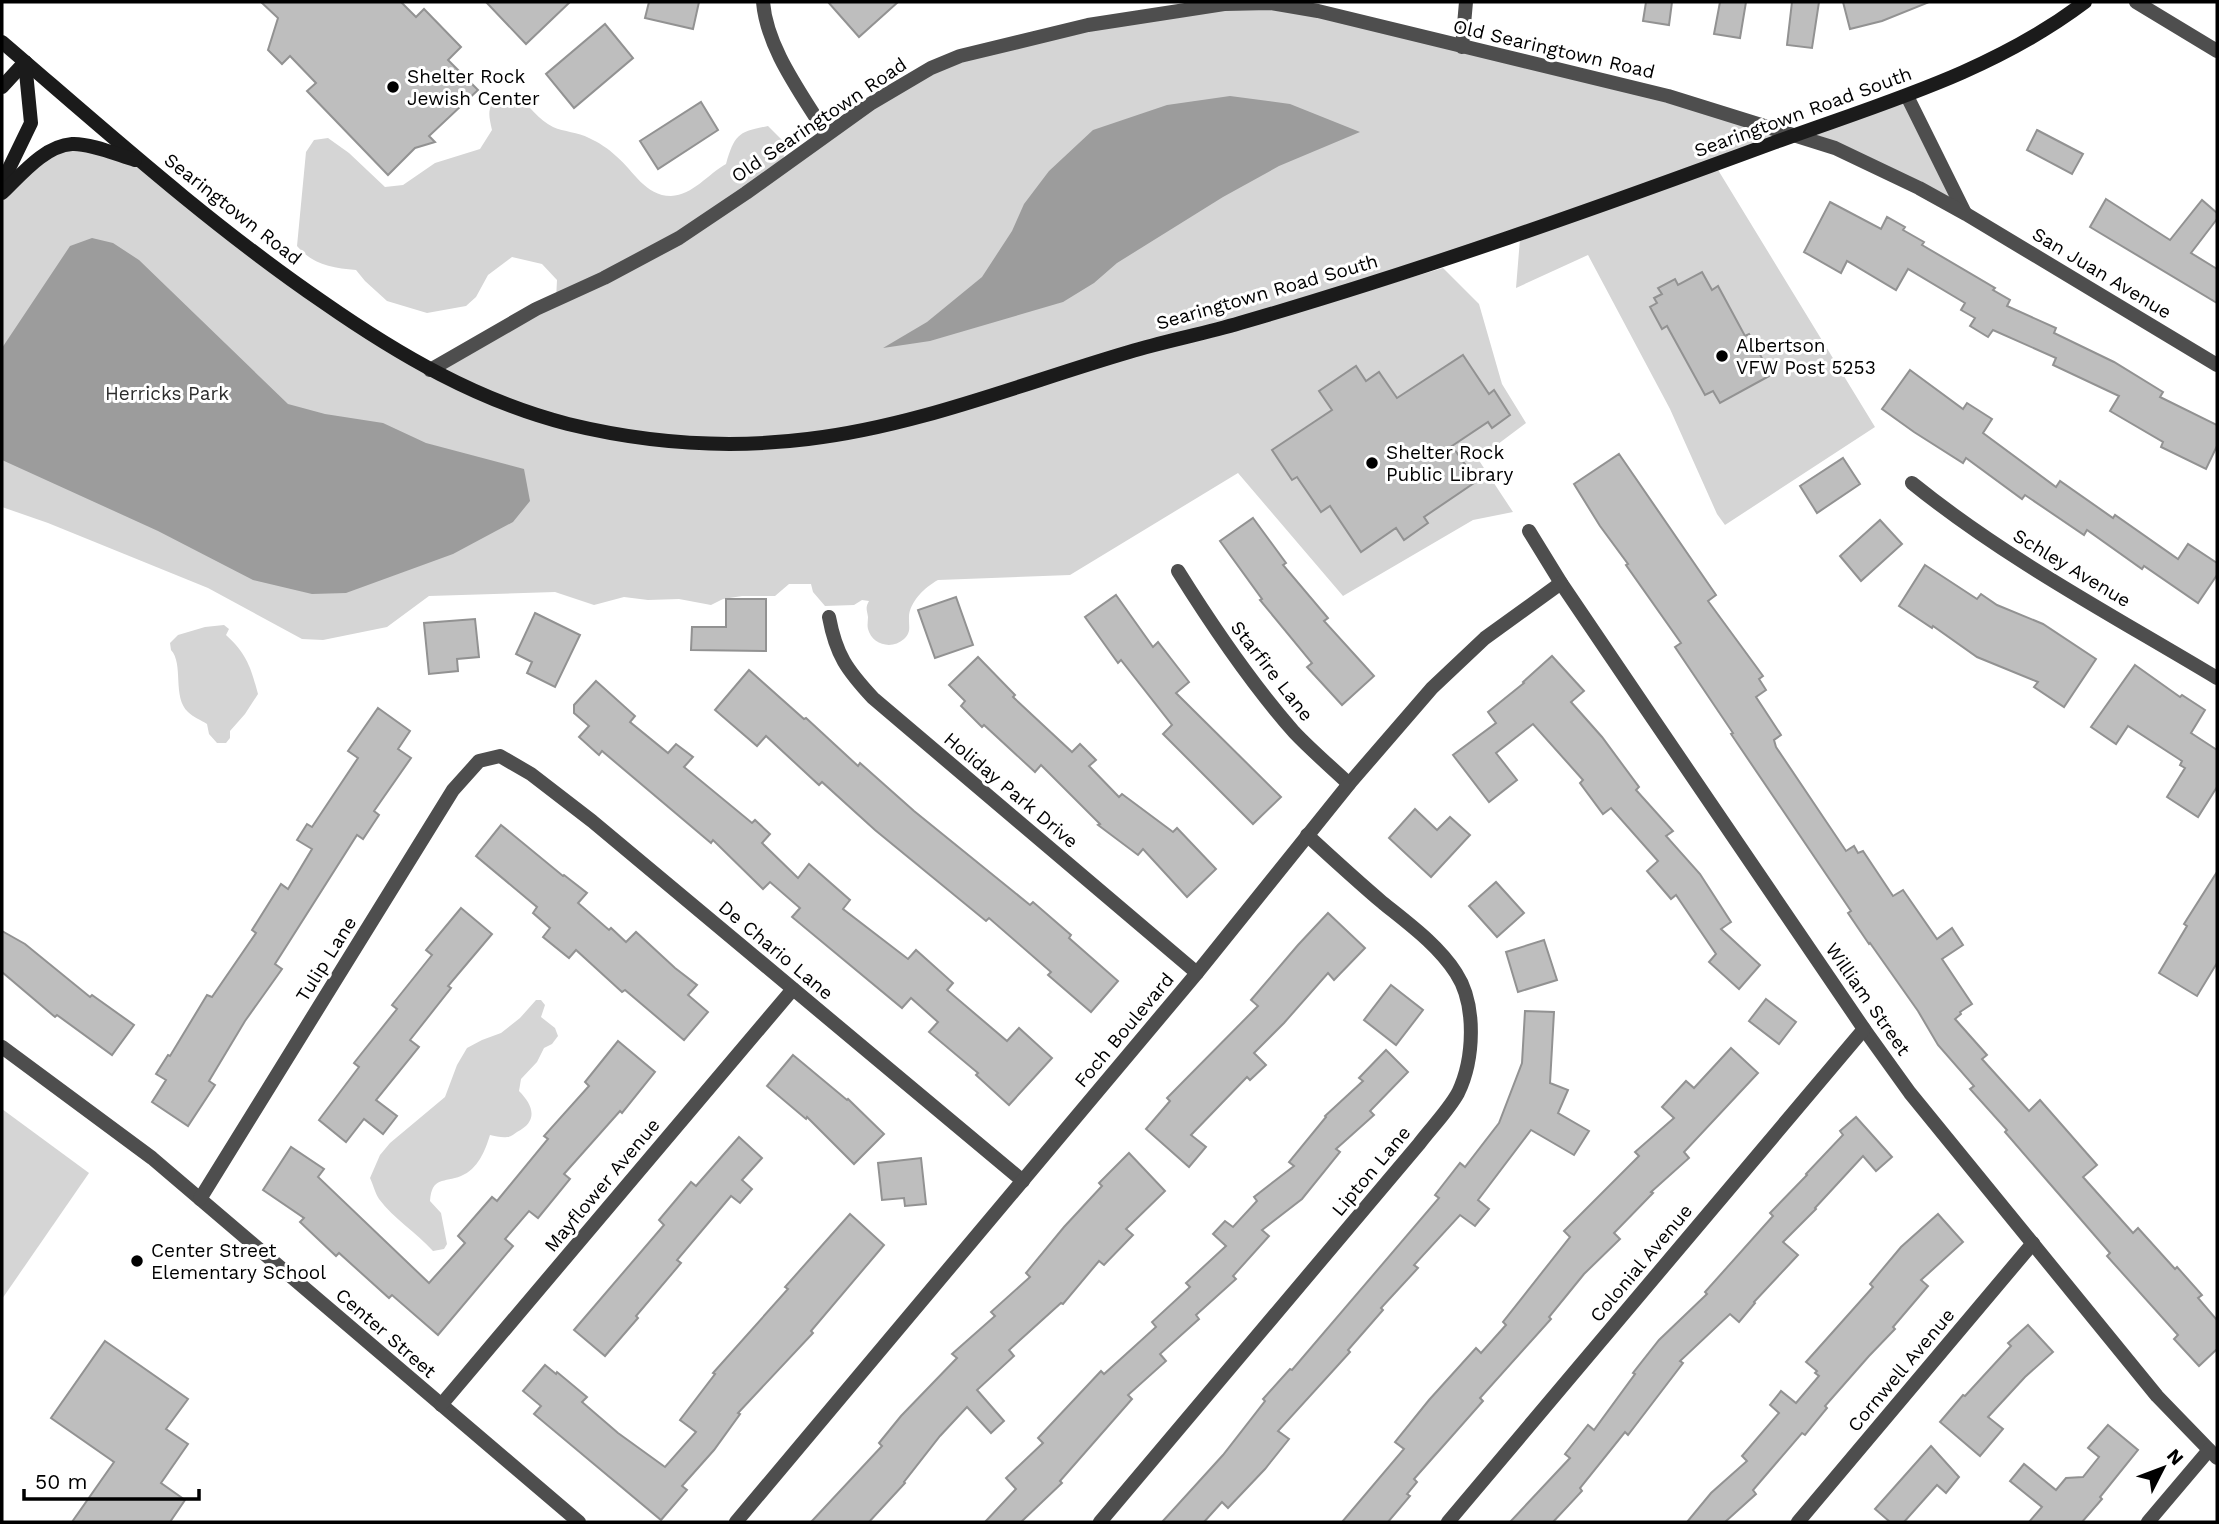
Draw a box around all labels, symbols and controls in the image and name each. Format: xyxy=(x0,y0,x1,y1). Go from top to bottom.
street label: Old Searingtown Road xyxy=(1451,15,1657,83)
street label: Old Searingtown Road xyxy=(727,53,911,187)
street label: Searingtown Road South xyxy=(1691,62,1915,162)
place label: Shelter Rock Jewish Center xyxy=(407,65,540,110)
marker: Shelter Rock Jewish Center xyxy=(385,79,401,95)
street label: Searingtown Road xyxy=(160,148,306,270)
street label: San Juan Avenue xyxy=(2028,222,2176,324)
street label: Searingtown Road South xyxy=(1153,249,1381,335)
place label: Albertson VFW Post 5253 xyxy=(1736,334,1876,379)
marker: Albertson VFW Post 5253 xyxy=(1714,348,1730,364)
park label: Herricks Park xyxy=(105,382,229,405)
place label: Shelter Rock Public Library xyxy=(1386,441,1514,486)
marker: Shelter Rock Public Library xyxy=(1364,455,1380,471)
street label: Schley Avenue xyxy=(2009,524,2135,612)
street label: Starfire Lane xyxy=(1226,616,1318,726)
street label: Holiday Park Drive xyxy=(939,727,1083,853)
street label: De Chario Lane xyxy=(714,895,838,1005)
street label: Tulip Lane xyxy=(291,912,361,1006)
street label: William Street xyxy=(1821,938,1915,1060)
street label: Foch Boulevard xyxy=(1069,968,1179,1092)
street label: Mayflower Avenue xyxy=(539,1114,665,1256)
street label: Lipton Lane xyxy=(1327,1121,1415,1221)
street label: Colonial Avenue xyxy=(1585,1199,1697,1327)
place label: Center Street Elementary School xyxy=(151,1239,326,1284)
marker: Center Street Elementary School xyxy=(129,1253,145,1269)
street label: Center Street xyxy=(331,1283,441,1383)
street label: Cornwell Avenue xyxy=(1843,1304,1959,1436)
north arrow xyxy=(2128,1433,2198,1503)
text: N xyxy=(2162,1444,2189,1470)
scale bar xyxy=(24,1458,200,1502)
text: 50 m xyxy=(35,1469,87,1494)

